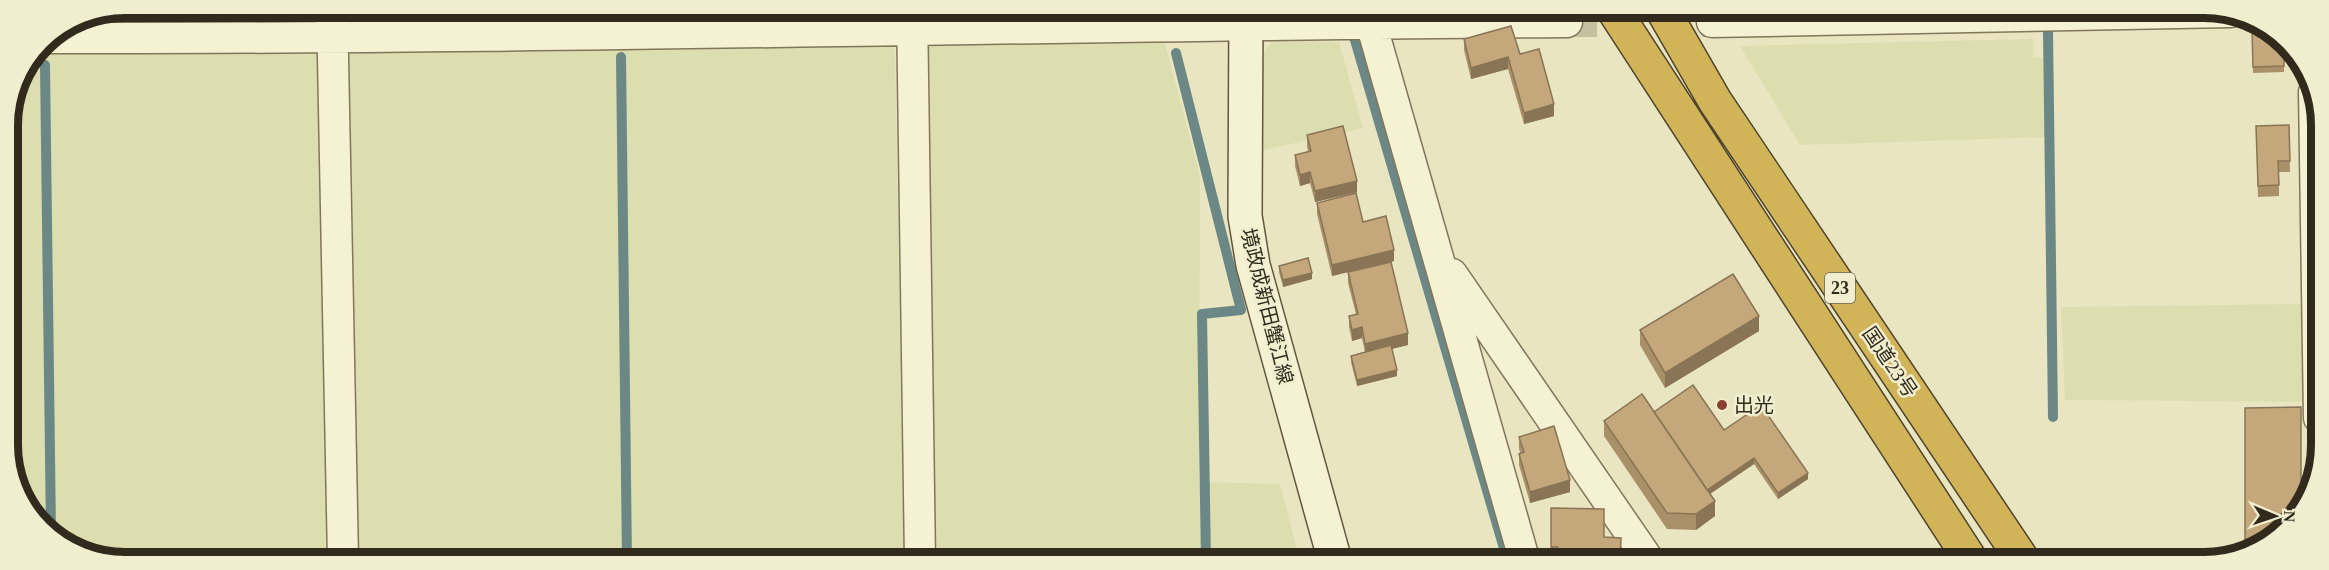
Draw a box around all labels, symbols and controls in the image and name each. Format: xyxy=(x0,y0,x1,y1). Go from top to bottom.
street label: 境政成新田蟹江線 xyxy=(1237,226,1297,386)
road number: 23 xyxy=(1825,273,1855,303)
street label: 国道23号 xyxy=(1859,323,1921,401)
place label: 出光 xyxy=(1734,394,1774,416)
marker: 出光 xyxy=(1715,398,1729,412)
north arrow xyxy=(2245,486,2305,546)
text: N xyxy=(2281,510,2298,523)

